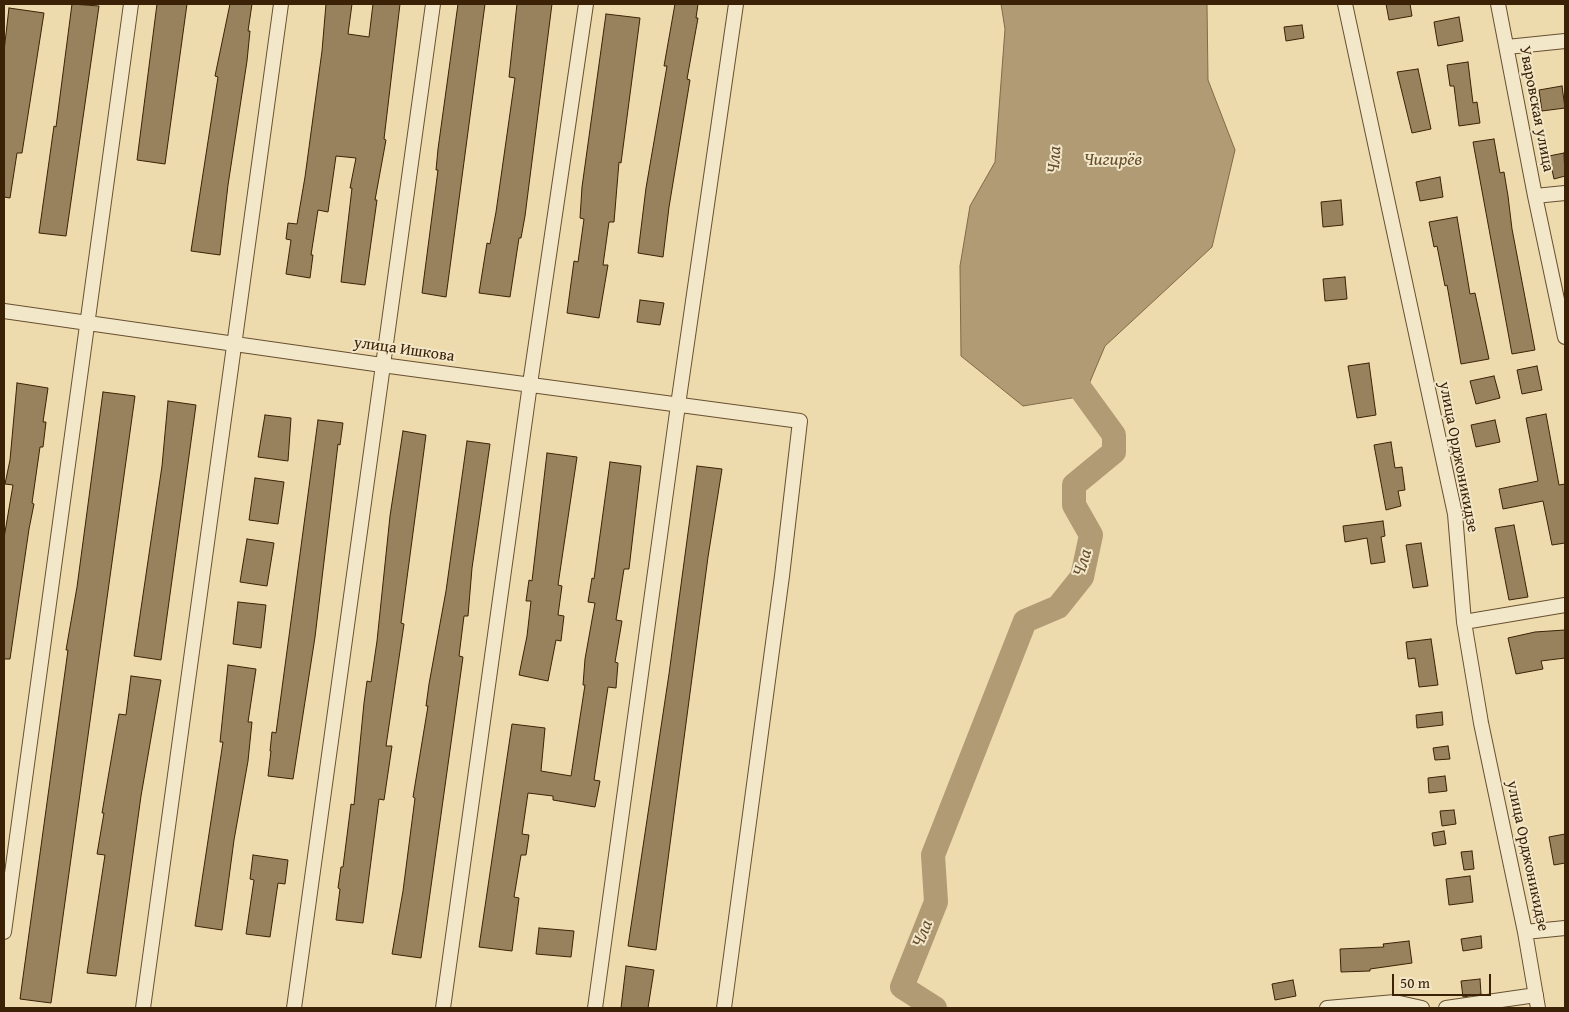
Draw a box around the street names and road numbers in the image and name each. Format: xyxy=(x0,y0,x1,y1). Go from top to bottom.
street label: Уваровская улица xyxy=(1514,45,1558,173)
street label: улица Ишкова xyxy=(352,333,456,367)
street label: улица Орджоникидзе xyxy=(1434,380,1482,534)
street label: улица Орджоникидзе xyxy=(1502,779,1552,933)

